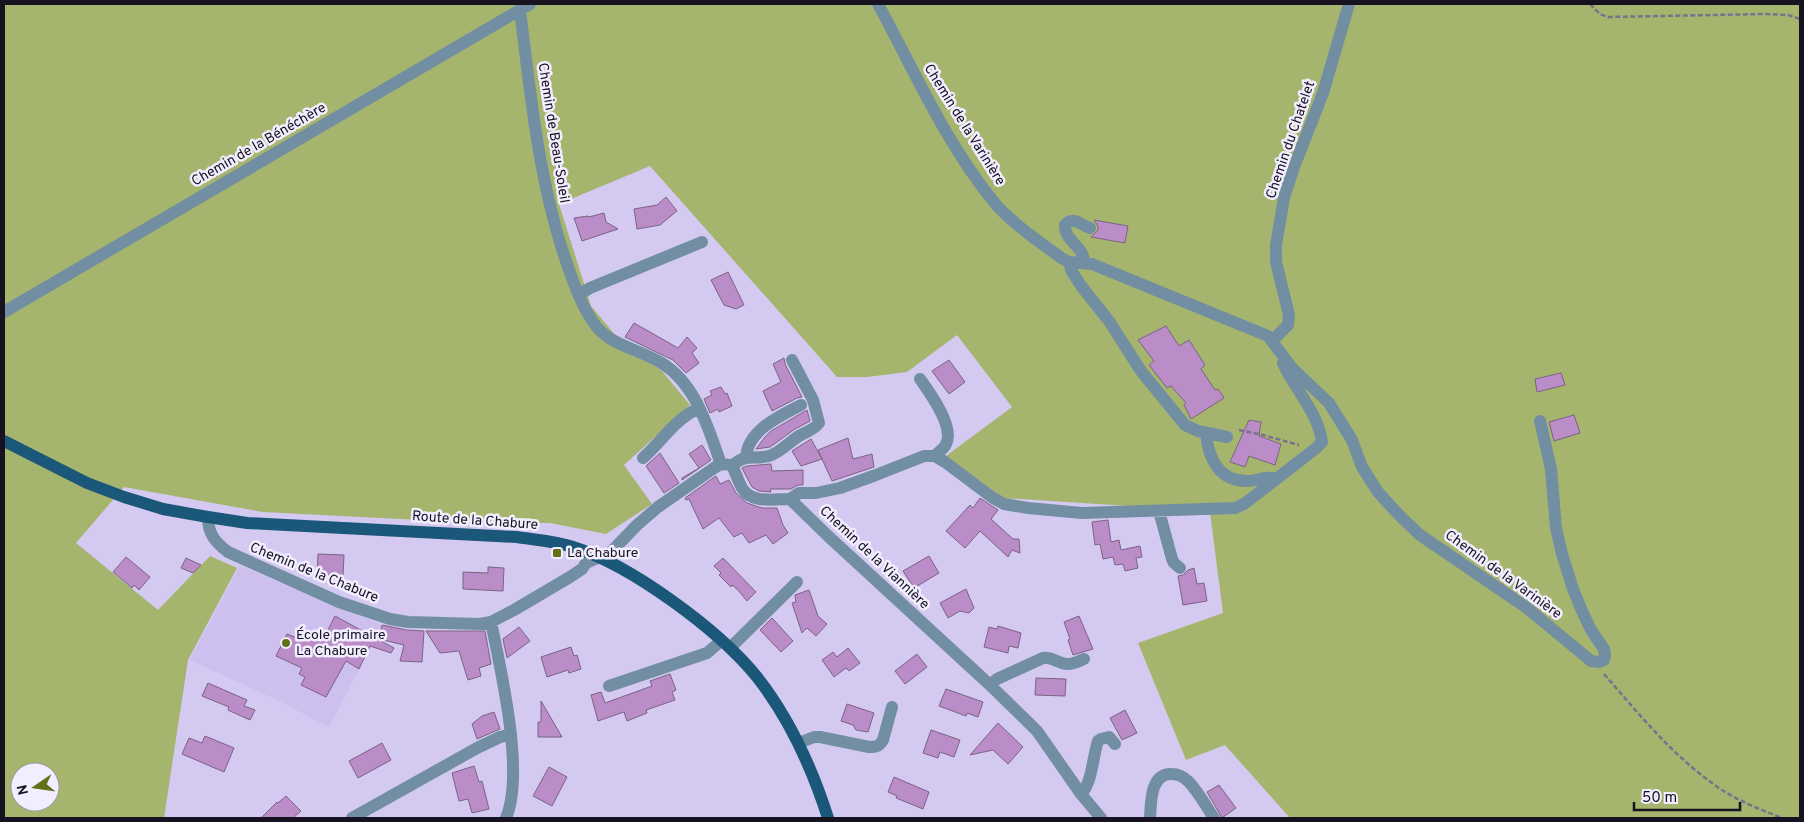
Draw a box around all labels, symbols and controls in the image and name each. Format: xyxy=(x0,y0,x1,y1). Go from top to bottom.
street label: Chemin de la Varinière xyxy=(920,61,1008,189)
street label: Chemin de Beau-Soleil xyxy=(534,62,572,204)
street label: Chemin du Chatelet xyxy=(1263,79,1319,201)
street label: Chemin de la Bénéchère xyxy=(189,100,329,190)
street label: Chemin de la Viannière xyxy=(816,503,932,613)
street label: Route de la Chabure xyxy=(411,508,539,534)
street label: Chemin de la Varinière xyxy=(1441,527,1565,623)
street label: Chemin de la Chabure xyxy=(247,539,381,607)
place label: La Chabure xyxy=(567,545,638,562)
marker: La Chabure xyxy=(551,547,563,559)
place label: École primaire La Chabure xyxy=(296,626,386,660)
marker: École primaire La Chabure xyxy=(280,637,292,649)
north arrow xyxy=(10,762,60,812)
scale bar xyxy=(1634,780,1740,812)
text: N xyxy=(14,783,33,796)
text: 50 m xyxy=(1642,789,1677,808)

